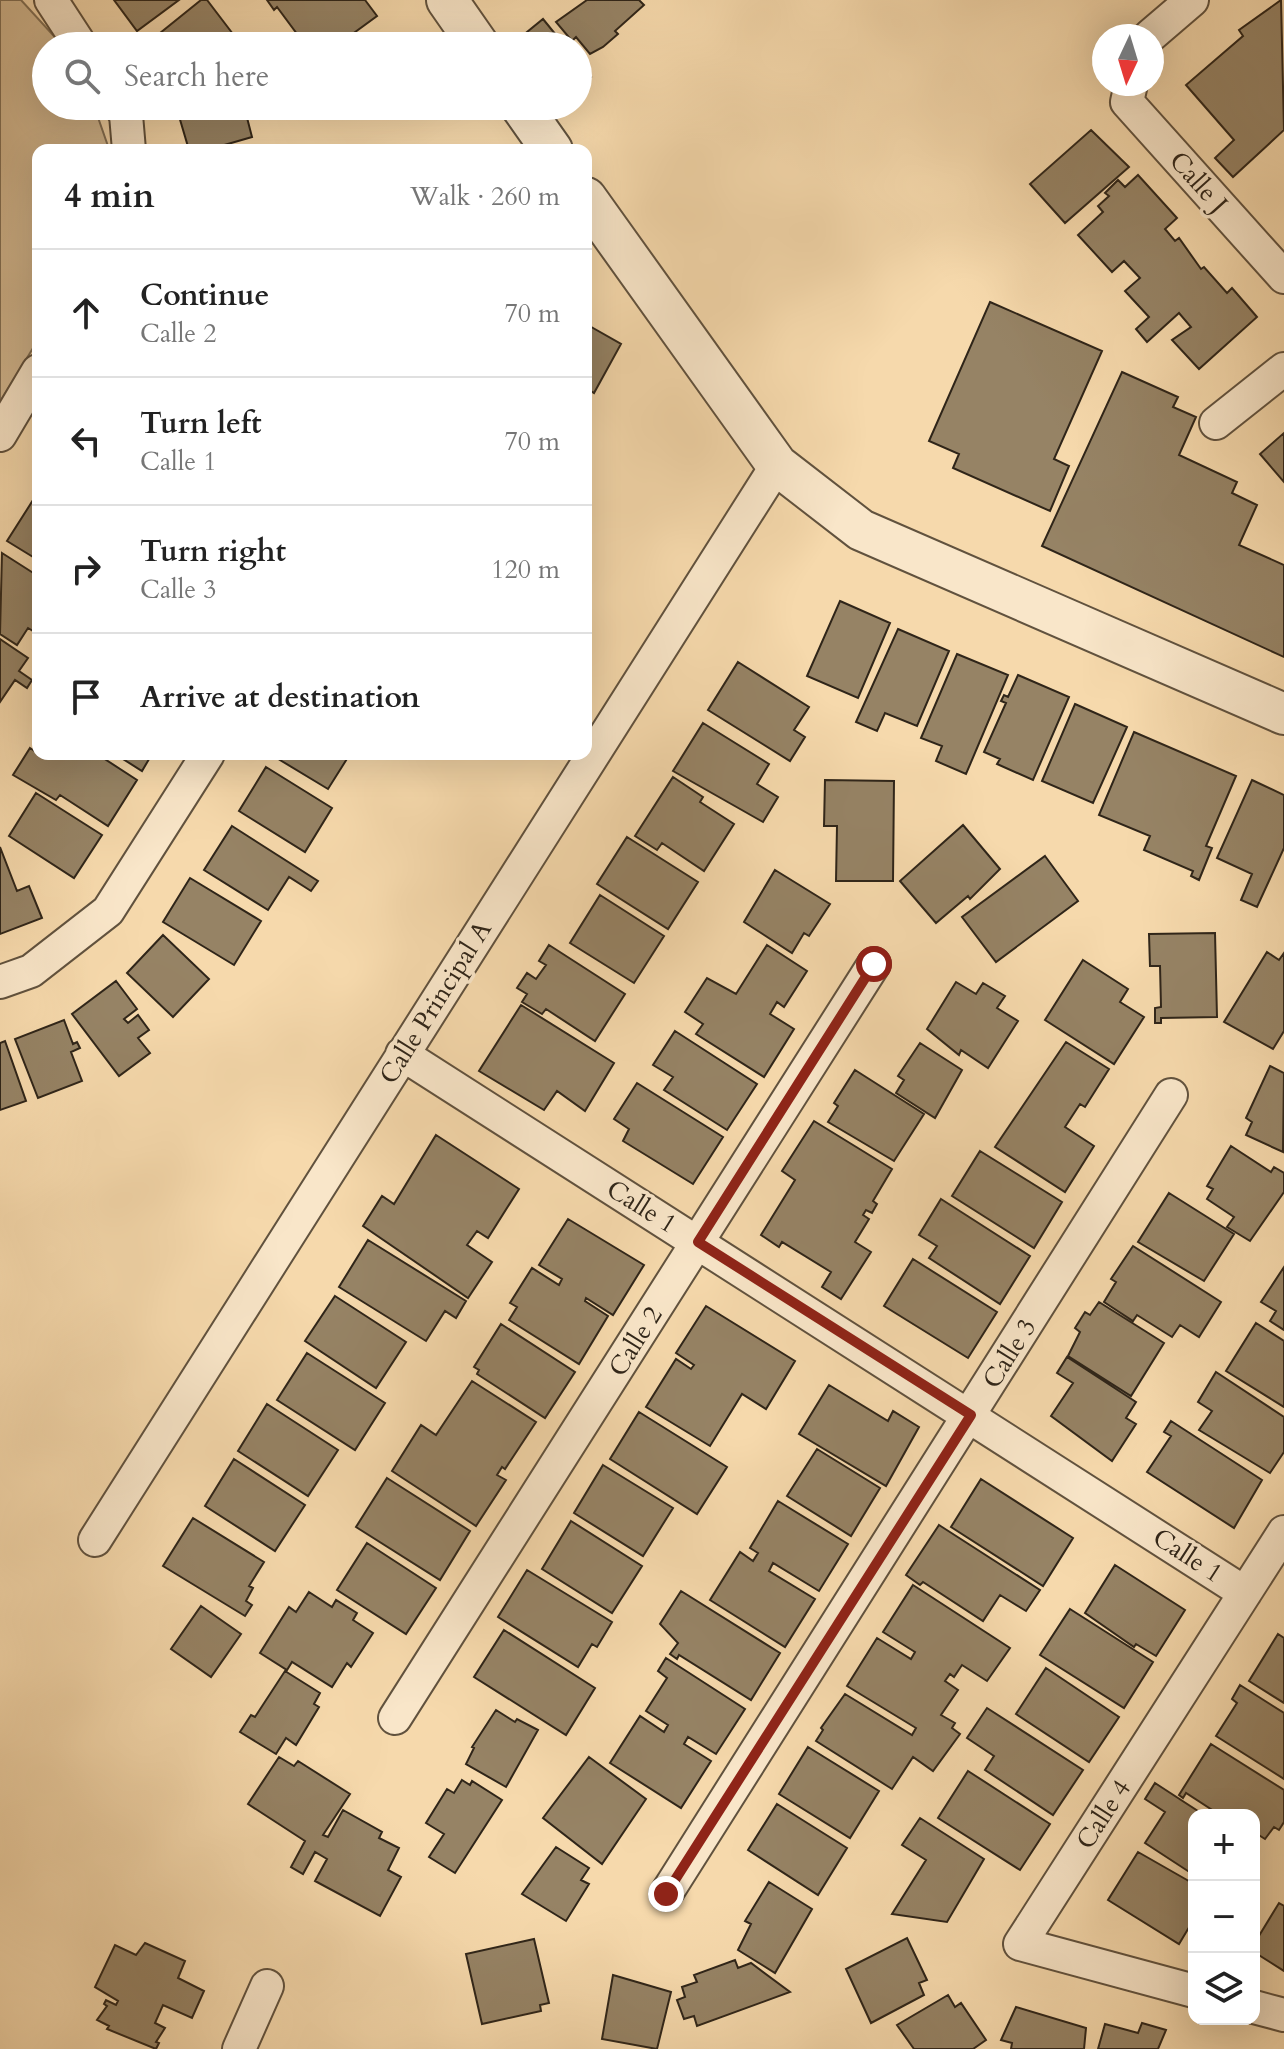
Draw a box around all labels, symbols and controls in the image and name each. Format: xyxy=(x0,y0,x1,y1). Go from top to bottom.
north arrow xyxy=(1092,24,1164,96)
search box xyxy=(32,32,592,120)
icon: search xyxy=(60,54,104,98)
text: Search here xyxy=(124,56,269,97)
street label: Calle J xyxy=(1162,144,1236,221)
text: 4 min xyxy=(64,173,155,219)
text: Walk · 260 m xyxy=(410,179,560,214)
text: Continue xyxy=(140,275,269,316)
icon: ahead xyxy=(64,291,108,335)
text: 70 m xyxy=(504,296,560,331)
text: Calle 2 xyxy=(140,316,216,351)
text: Turn left xyxy=(140,403,262,444)
icon: left xyxy=(64,419,108,463)
text: 70 m xyxy=(504,424,560,459)
text: Calle 1 xyxy=(140,444,216,479)
text: Turn right xyxy=(140,531,286,572)
icon: right xyxy=(64,547,108,591)
text: 120 m xyxy=(491,552,560,587)
text: Calle 3 xyxy=(140,572,216,607)
icon: arrive xyxy=(64,675,108,719)
text: Arrive at destination xyxy=(140,677,420,718)
street label: Calle Principal A xyxy=(371,914,500,1091)
route start xyxy=(856,946,892,982)
street label: Calle 1 xyxy=(600,1171,683,1242)
street label: Calle 2 xyxy=(600,1300,671,1383)
street label: Calle 3 xyxy=(974,1312,1045,1395)
street label: Calle 1 xyxy=(1146,1520,1229,1591)
street label: Calle 4 xyxy=(1068,1773,1139,1856)
map controls xyxy=(1188,1809,1260,2025)
button: + xyxy=(1188,1809,1260,1881)
route end xyxy=(648,1876,684,1912)
button: − xyxy=(1188,1881,1260,1953)
button: layers xyxy=(1188,1953,1260,2025)

